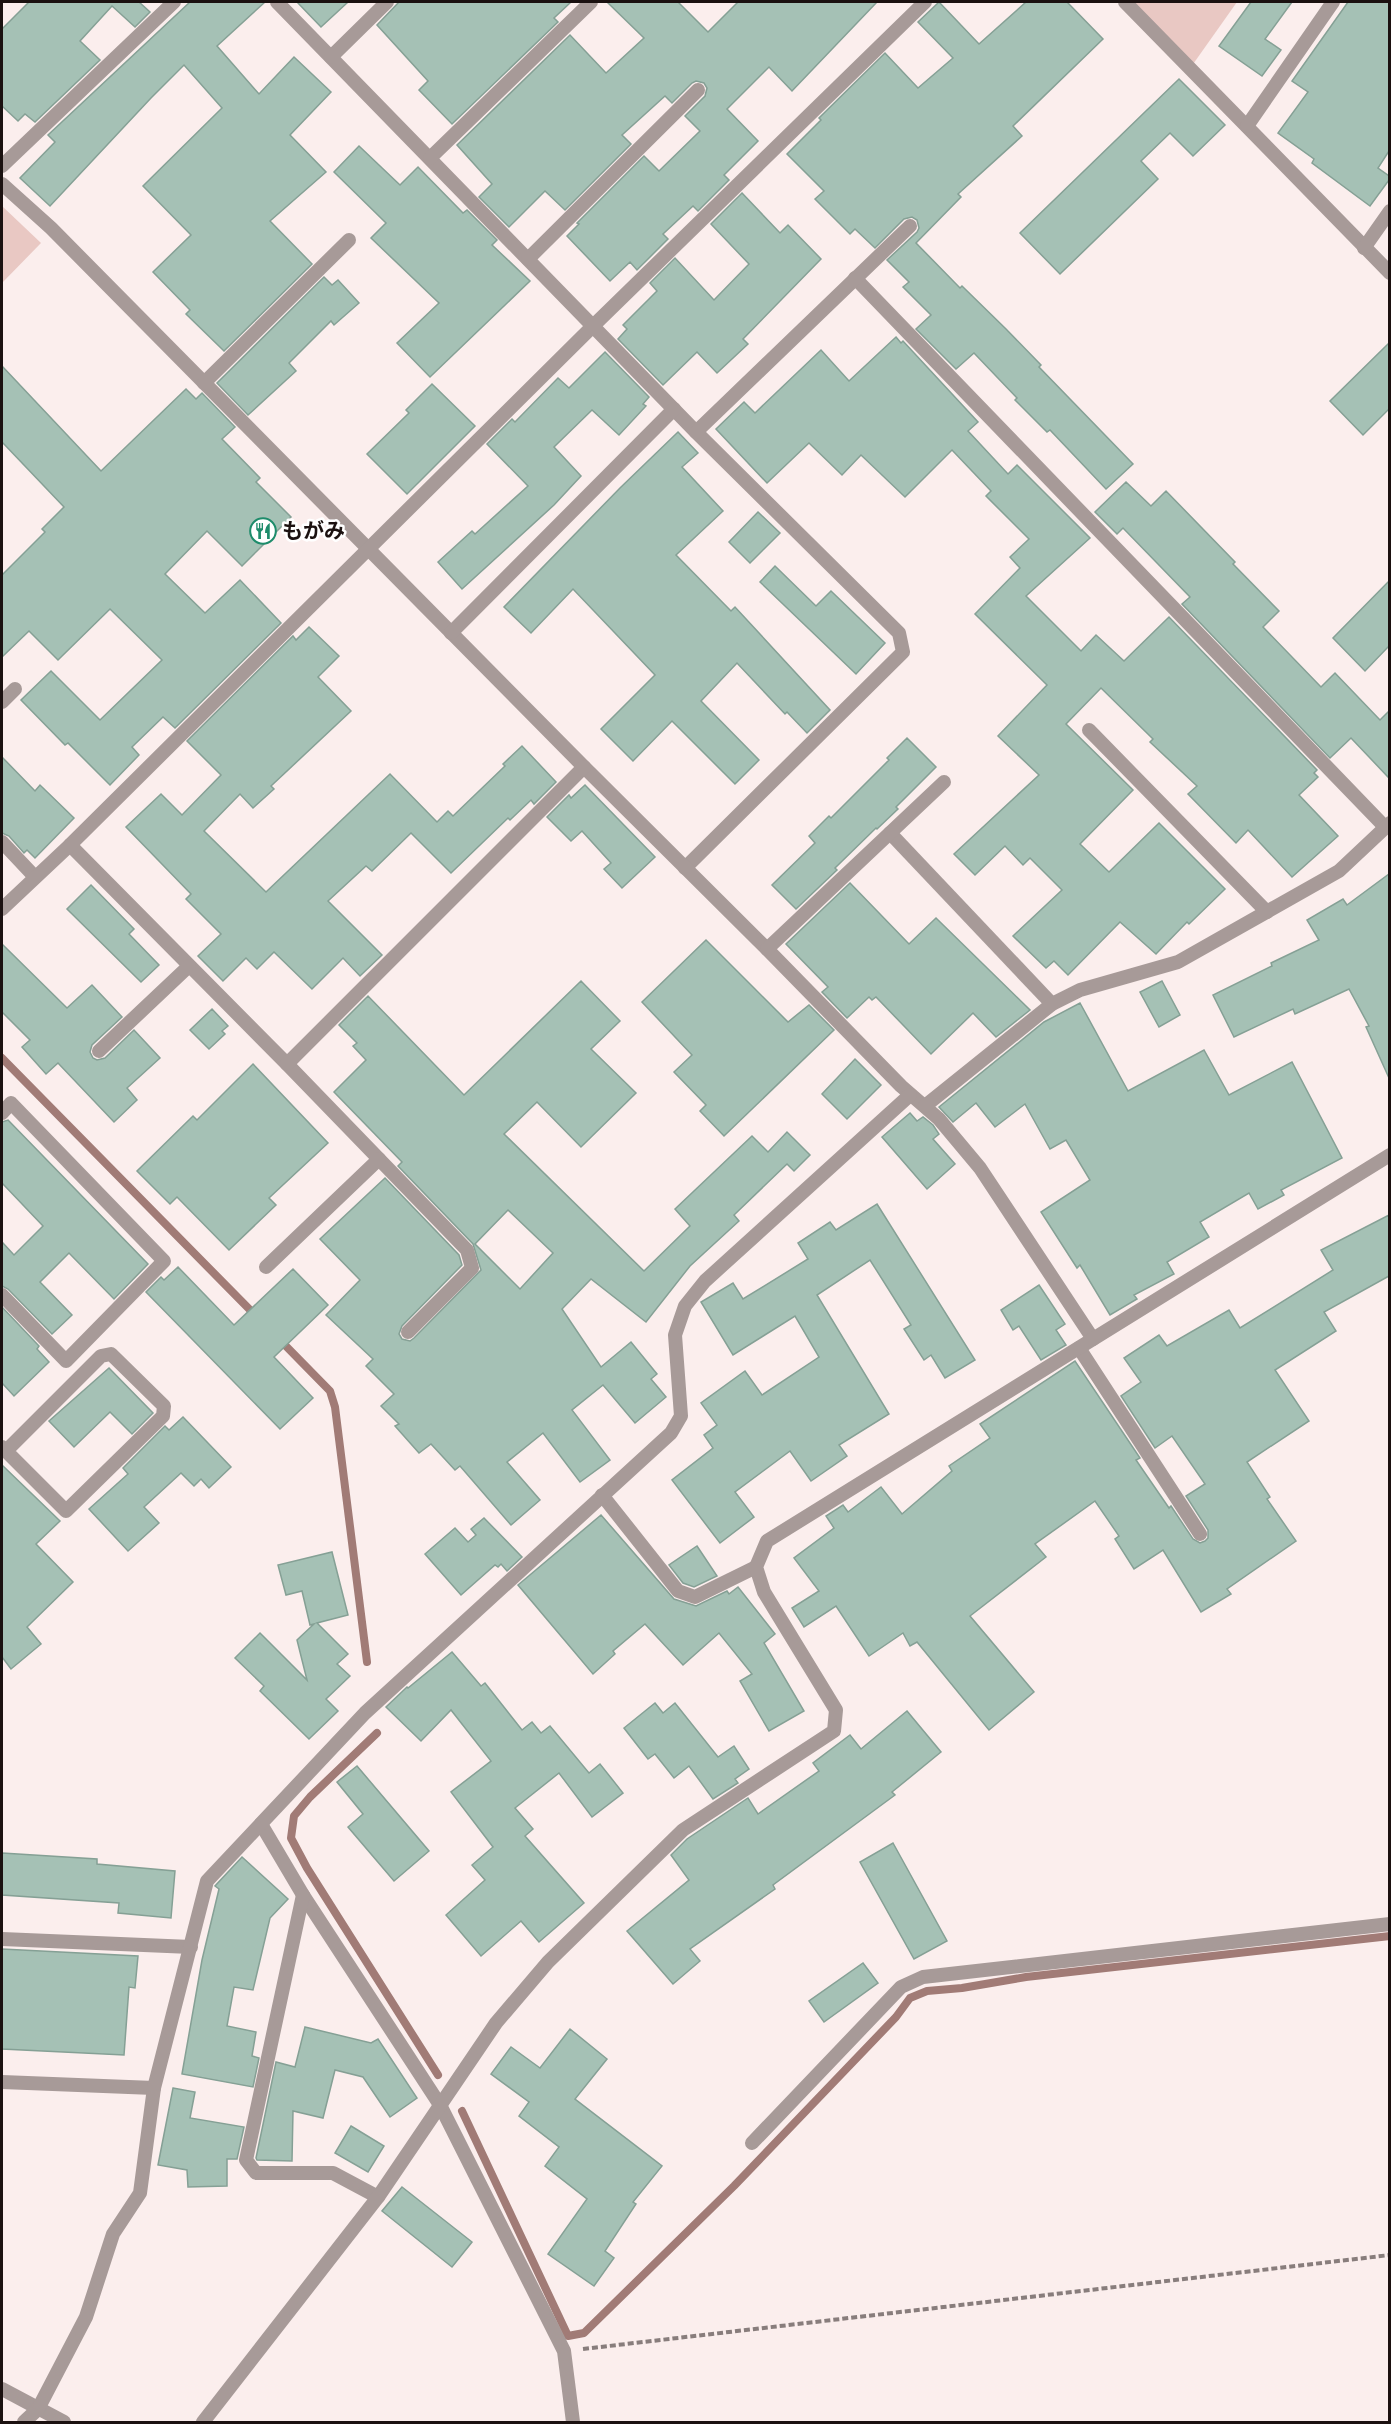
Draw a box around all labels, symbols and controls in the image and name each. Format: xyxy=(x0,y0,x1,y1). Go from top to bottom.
restaurant icon: もがみ xyxy=(248,516,278,546)
place label: もがみ xyxy=(282,516,345,544)

